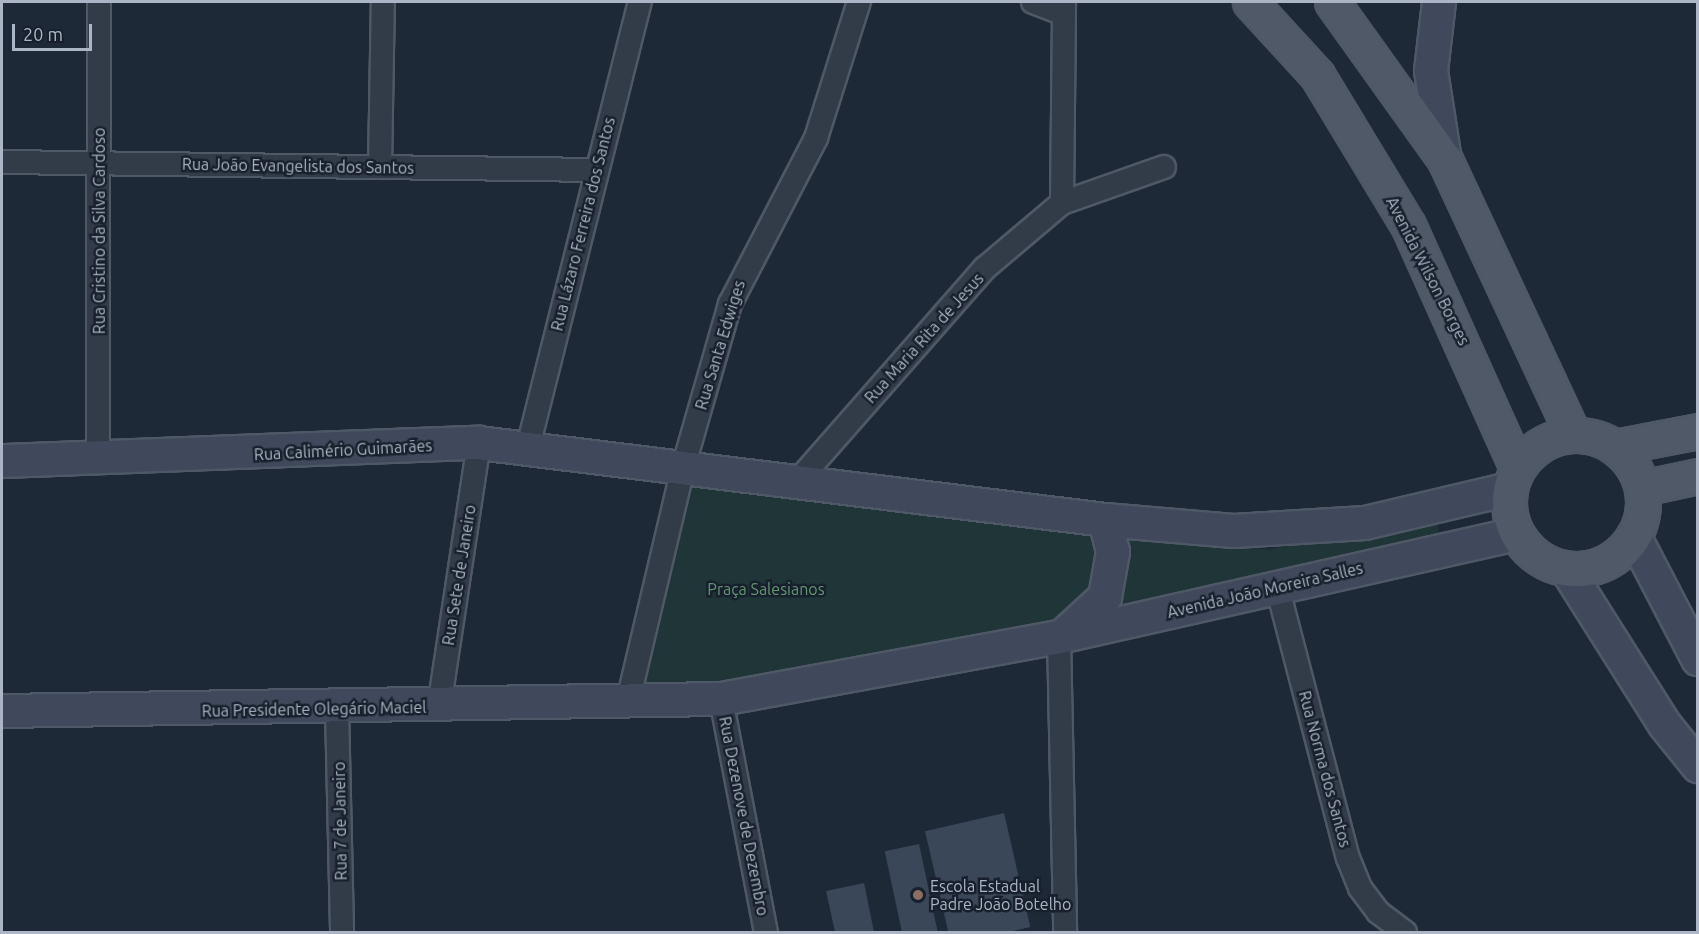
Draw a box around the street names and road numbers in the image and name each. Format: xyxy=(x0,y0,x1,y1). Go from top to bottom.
street label: Rua Lázaro Ferreira dos Santos xyxy=(547,115,619,333)
street label: Rua Cristino da Silva Cardoso xyxy=(89,128,109,334)
street label: Rua João Evangelista dos Santos xyxy=(182,154,414,178)
street label: Avenida Wilson Borges xyxy=(1382,194,1474,348)
street label: Rua Maria Rita de Jesus xyxy=(860,269,988,407)
street label: Rua Santa Edwiges xyxy=(691,278,749,412)
street label: Rua Calimério Guimarães xyxy=(253,436,433,464)
street label: Rua Sete de Janeiro xyxy=(438,503,480,647)
street label: Avenida João Moreira Salles xyxy=(1165,558,1365,622)
street label: Rua Norma dos Santos xyxy=(1295,689,1355,849)
street label: Rua Presidente Olegário Maciel xyxy=(202,697,426,721)
street label: Rua Dezenove de Dezembro xyxy=(715,715,773,917)
street label: Rua 7 de Janeiro xyxy=(329,761,351,881)

